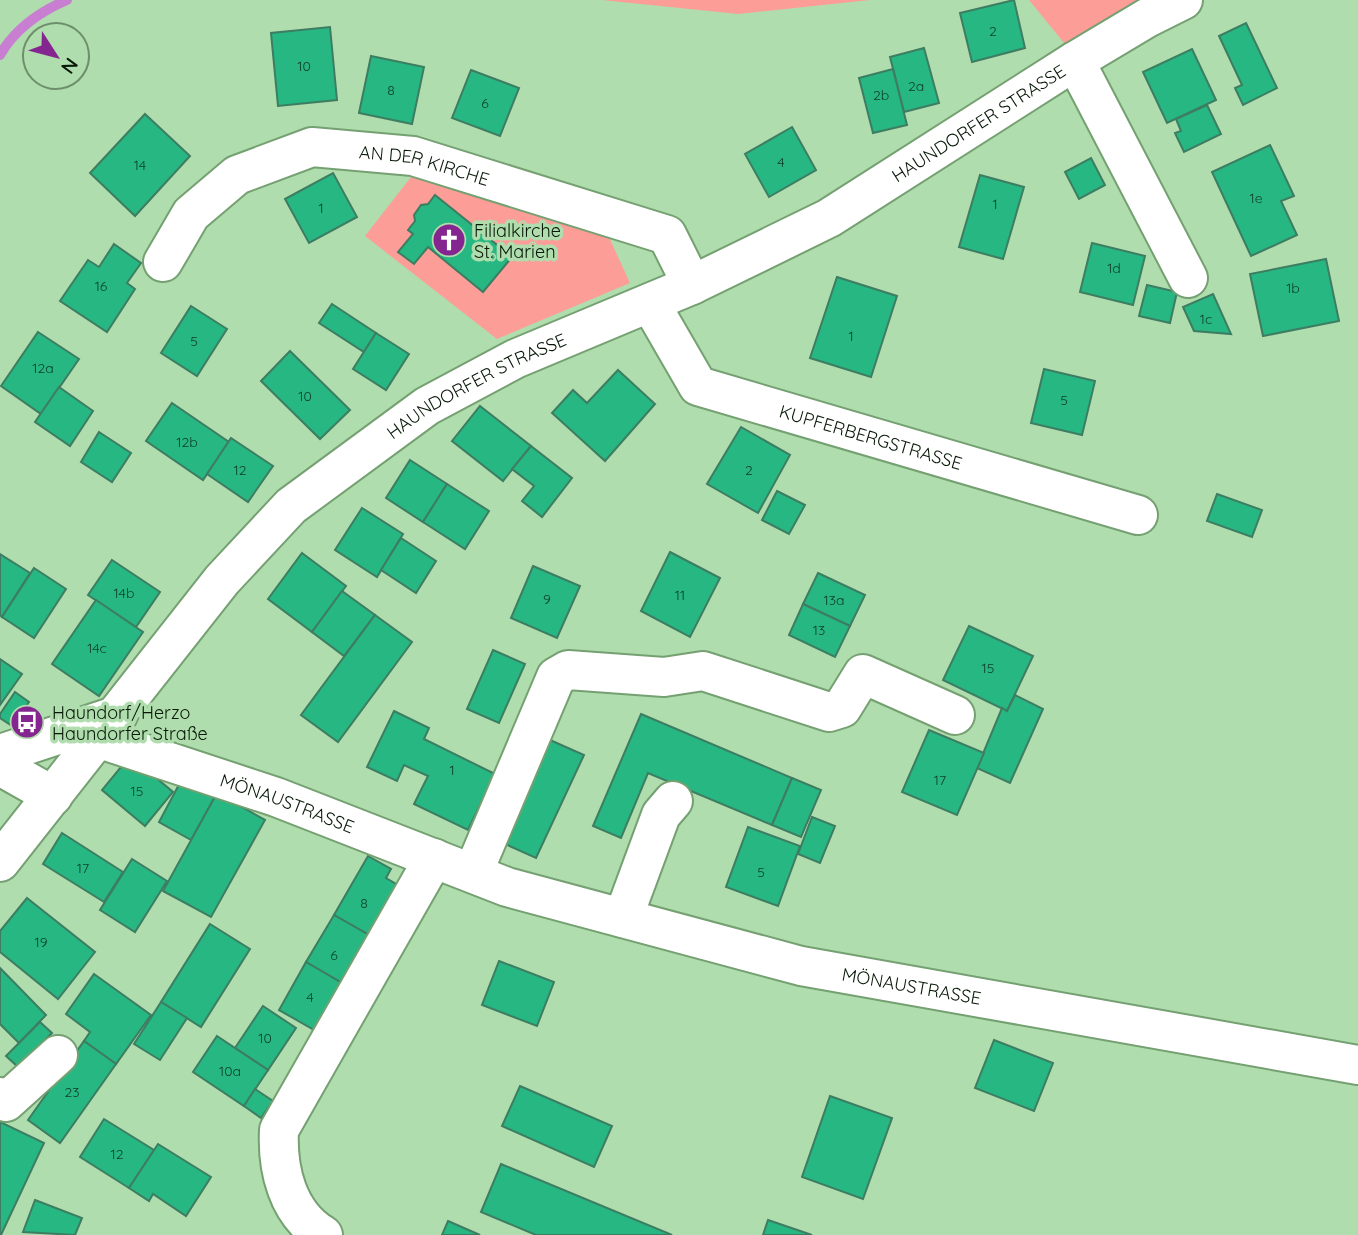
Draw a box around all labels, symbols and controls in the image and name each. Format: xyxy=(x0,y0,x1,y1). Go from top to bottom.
north arrow xyxy=(21,21,91,91)
house number: 2 xyxy=(989,22,997,40)
text: N xyxy=(56,53,84,79)
house number: 10 xyxy=(297,57,311,75)
street label: HAUNDORFER STRASSE xyxy=(887,59,1069,187)
house number: 2a xyxy=(908,77,924,95)
house number: 8 xyxy=(387,81,395,99)
house number: 2b xyxy=(873,86,889,104)
house number: 6 xyxy=(481,94,489,112)
street label: AN DER KIRCHE xyxy=(358,140,492,191)
house number: 4 xyxy=(777,153,785,171)
house number: 14 xyxy=(134,156,146,174)
house number: 1e xyxy=(1249,189,1263,207)
house number: 1 xyxy=(992,195,998,213)
house number: 1 xyxy=(318,199,324,217)
place label: Filialkirche St. Marien xyxy=(474,219,561,263)
church icon: Filialkirche St. Marien xyxy=(430,221,468,259)
house number: 1d xyxy=(1107,259,1121,277)
house number: 16 xyxy=(95,277,108,295)
house number: 1b xyxy=(1286,279,1300,297)
house number: 1c xyxy=(1200,310,1212,328)
street label: HAUNDORFER STRASSE xyxy=(382,327,570,444)
house number: 1 xyxy=(848,327,854,345)
house number: 5 xyxy=(190,332,198,350)
house number: 12a xyxy=(32,359,54,377)
house number: 10 xyxy=(298,387,312,405)
house number: 5 xyxy=(1060,391,1068,409)
street label: KUPFERBERGSTRASSE xyxy=(777,399,965,474)
house number: 12b xyxy=(176,433,198,451)
house number: 12 xyxy=(234,461,247,479)
house number: 2 xyxy=(745,461,753,479)
house number: 14b xyxy=(114,584,134,602)
house number: 11 xyxy=(675,586,685,604)
house number: 9 xyxy=(543,590,551,608)
house number: 13a xyxy=(824,591,845,609)
house number: 13 xyxy=(813,621,825,639)
house number: 14c xyxy=(87,639,107,657)
house number: 15 xyxy=(982,659,994,677)
place label: Haundorf/Herzo Haundorfer Straße xyxy=(52,701,208,745)
bus stop icon: Haundorf/Herzo Haundorfer Straße xyxy=(8,703,46,741)
house number: 1 xyxy=(449,761,455,779)
street label: MÖNAUSTRASSE xyxy=(217,768,358,838)
house number: 17 xyxy=(934,771,946,789)
house number: 15 xyxy=(131,782,143,800)
house number: 17 xyxy=(77,859,89,877)
house number: 5 xyxy=(757,863,765,881)
house number: 8 xyxy=(360,894,368,912)
house number: 19 xyxy=(35,933,48,951)
house number: 6 xyxy=(330,946,338,964)
street label: MÖNAUSTRASSE xyxy=(840,962,983,1009)
house number: 4 xyxy=(306,988,314,1006)
house number: 10 xyxy=(258,1029,272,1047)
house number: 10a xyxy=(219,1062,241,1080)
house number: 23 xyxy=(64,1083,80,1101)
house number: 12 xyxy=(111,1145,124,1163)

